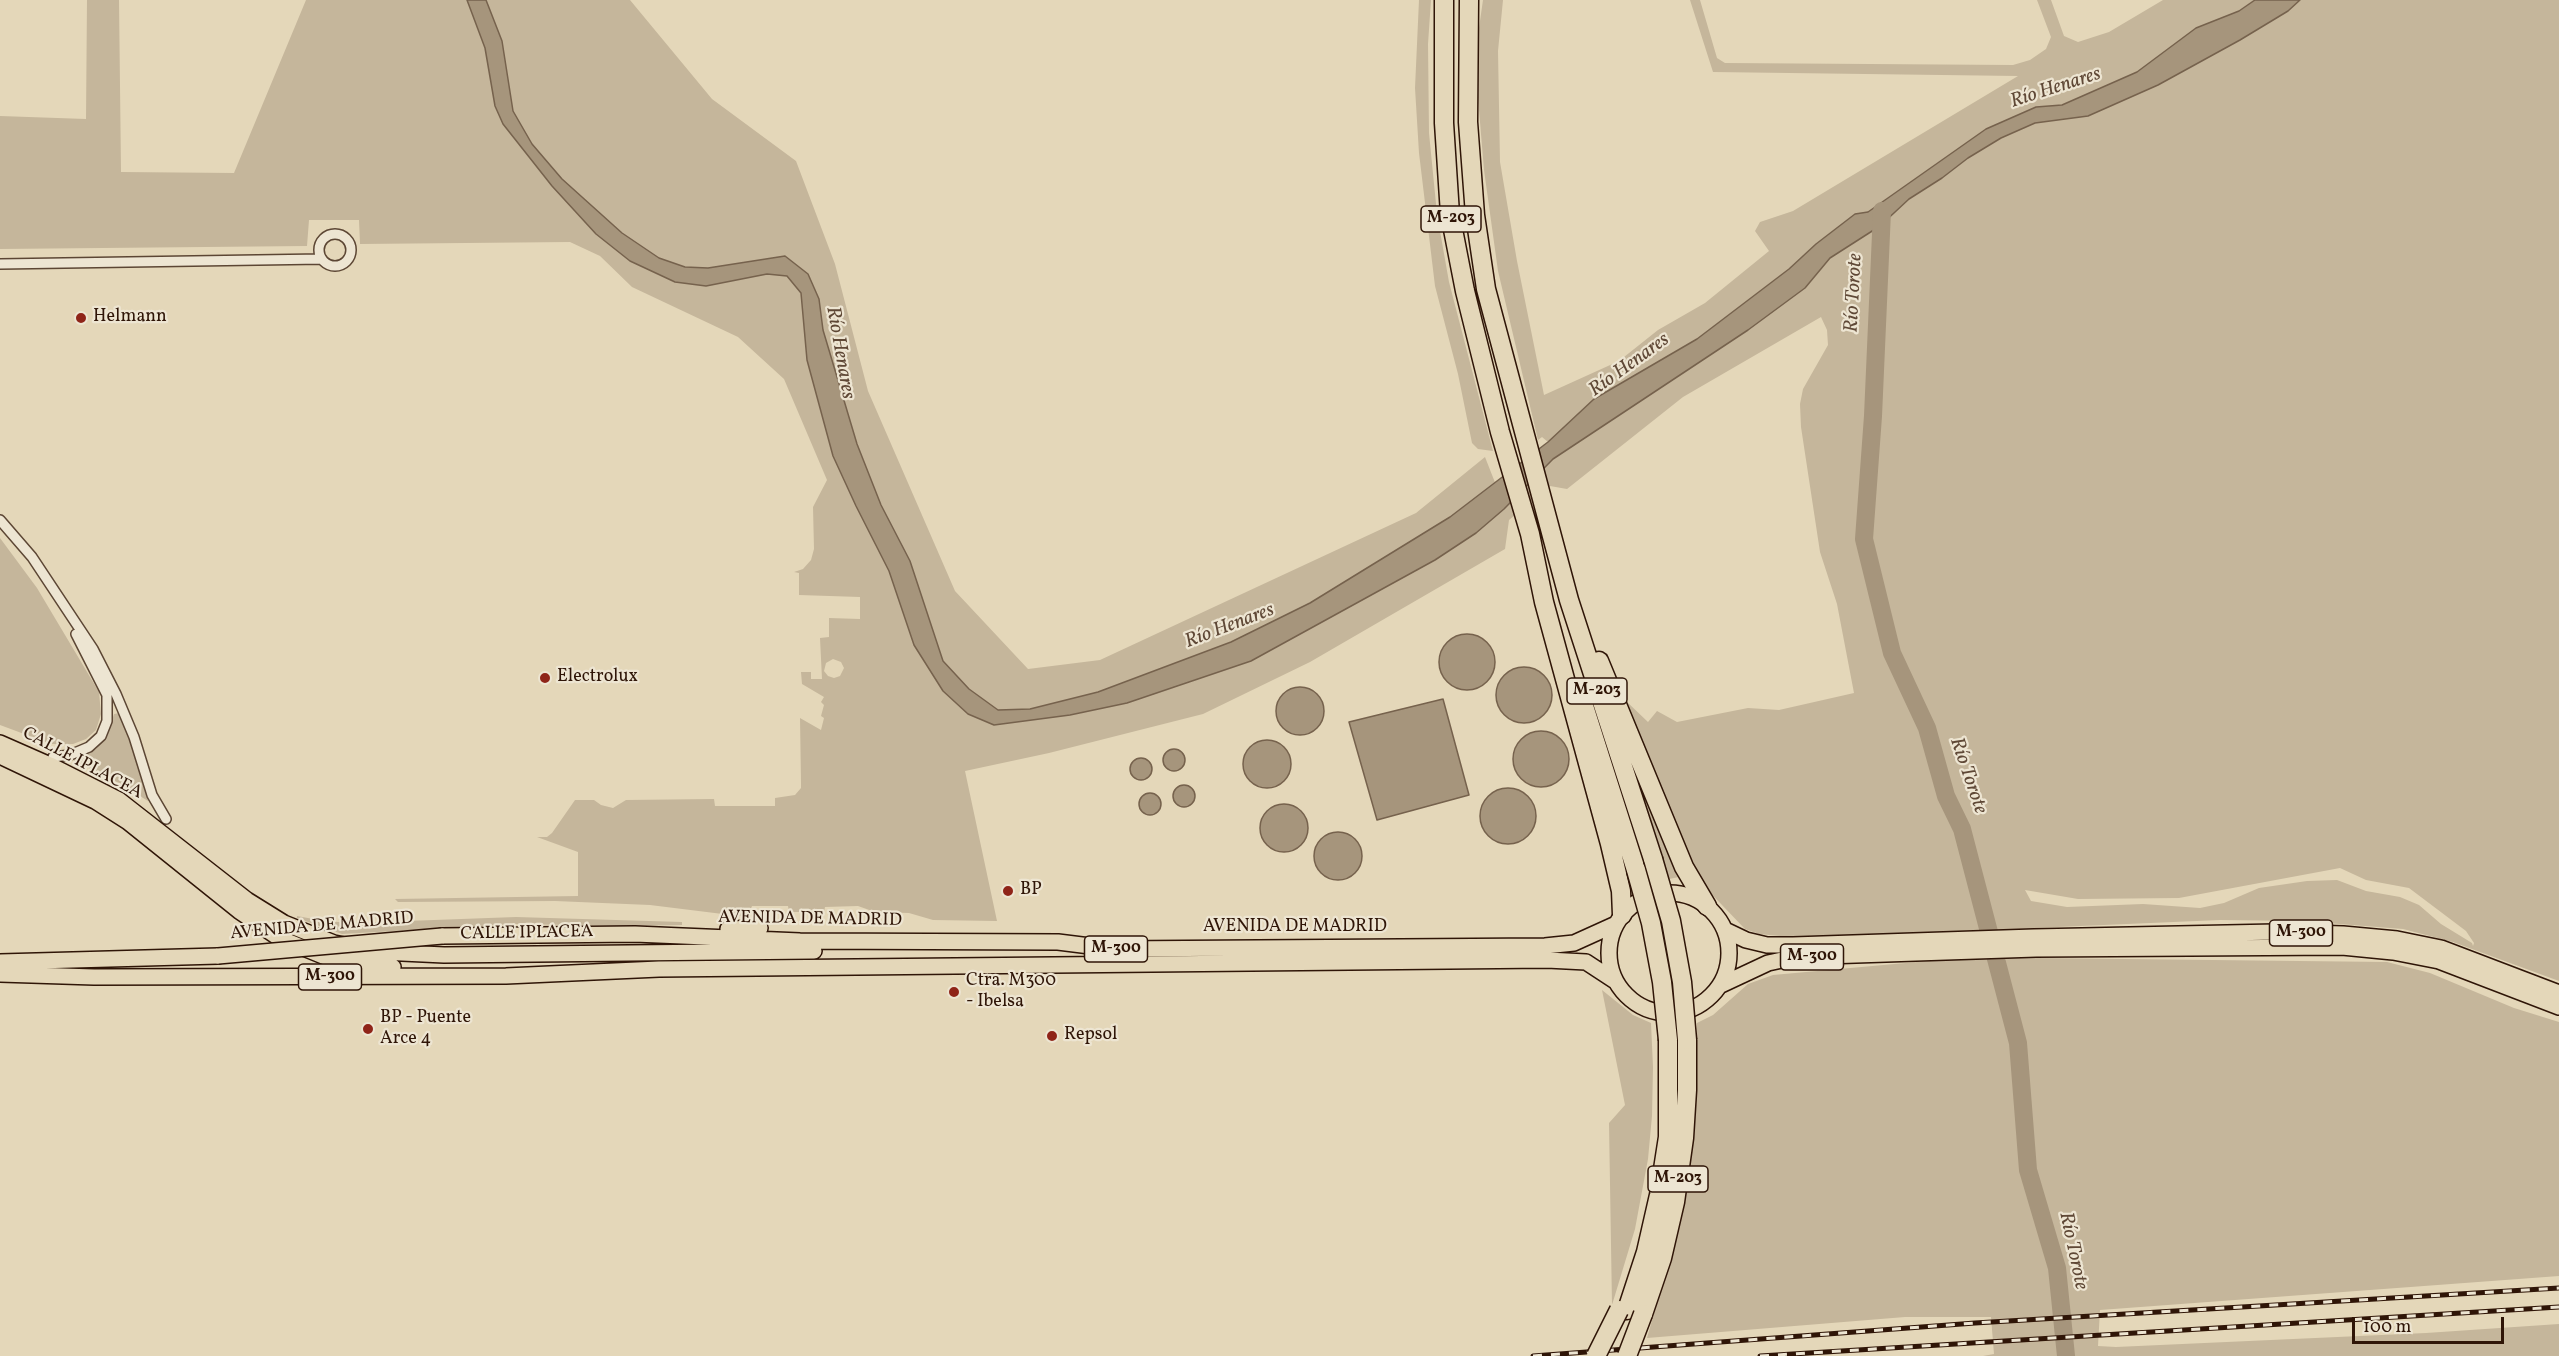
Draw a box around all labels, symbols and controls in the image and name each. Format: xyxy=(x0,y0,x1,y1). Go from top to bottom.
water label: Río Henares xyxy=(2008,63,2104,115)
road number: M-203 xyxy=(1421,206,1481,232)
water label: Río Torote xyxy=(1841,253,1869,333)
water label: Río Henares xyxy=(819,305,859,401)
place label: Helmann xyxy=(93,307,167,329)
marker: Helmann xyxy=(74,311,88,325)
water label: Río Henares xyxy=(1585,329,1675,403)
water label: Río Henares xyxy=(1182,599,1278,655)
place label: Electrolux xyxy=(557,667,638,689)
marker: Electrolux xyxy=(538,671,552,685)
road number: M-203 xyxy=(1567,678,1627,704)
street label: CALLE IPLACEA xyxy=(18,723,146,805)
water label: Río Torote xyxy=(1943,735,1991,817)
place label: BP xyxy=(1020,880,1042,902)
marker: BP xyxy=(1001,884,1015,898)
street label: AVENIDA DE MADRID xyxy=(229,908,415,946)
street label: AVENIDA DE MADRID xyxy=(718,908,902,932)
street label: AVENIDA DE MADRID xyxy=(1203,917,1387,939)
road number: M-300 xyxy=(2270,920,2332,946)
street label: CALLE IPLACEA xyxy=(460,922,594,946)
road number: M-300 xyxy=(1084,936,1148,962)
road number: M-300 xyxy=(1780,944,1844,970)
road number: M-300 xyxy=(298,964,362,990)
place label: Ctra. M300 - Ibelsa xyxy=(966,971,1056,1014)
marker: Ctra. M300 - Ibelsa xyxy=(947,985,961,999)
place label: BP - Puente Arce 4 xyxy=(380,1008,471,1050)
marker: BP - Puente Arce 4 xyxy=(361,1022,375,1036)
place label: Repsol xyxy=(1064,1025,1117,1047)
marker: Repsol xyxy=(1045,1029,1059,1043)
road number: M-203 xyxy=(1648,1166,1708,1192)
water label: Río Torote xyxy=(2052,1210,2092,1292)
scale bar xyxy=(2355,1305,2506,1343)
text: 100 m xyxy=(2363,1315,2412,1340)

